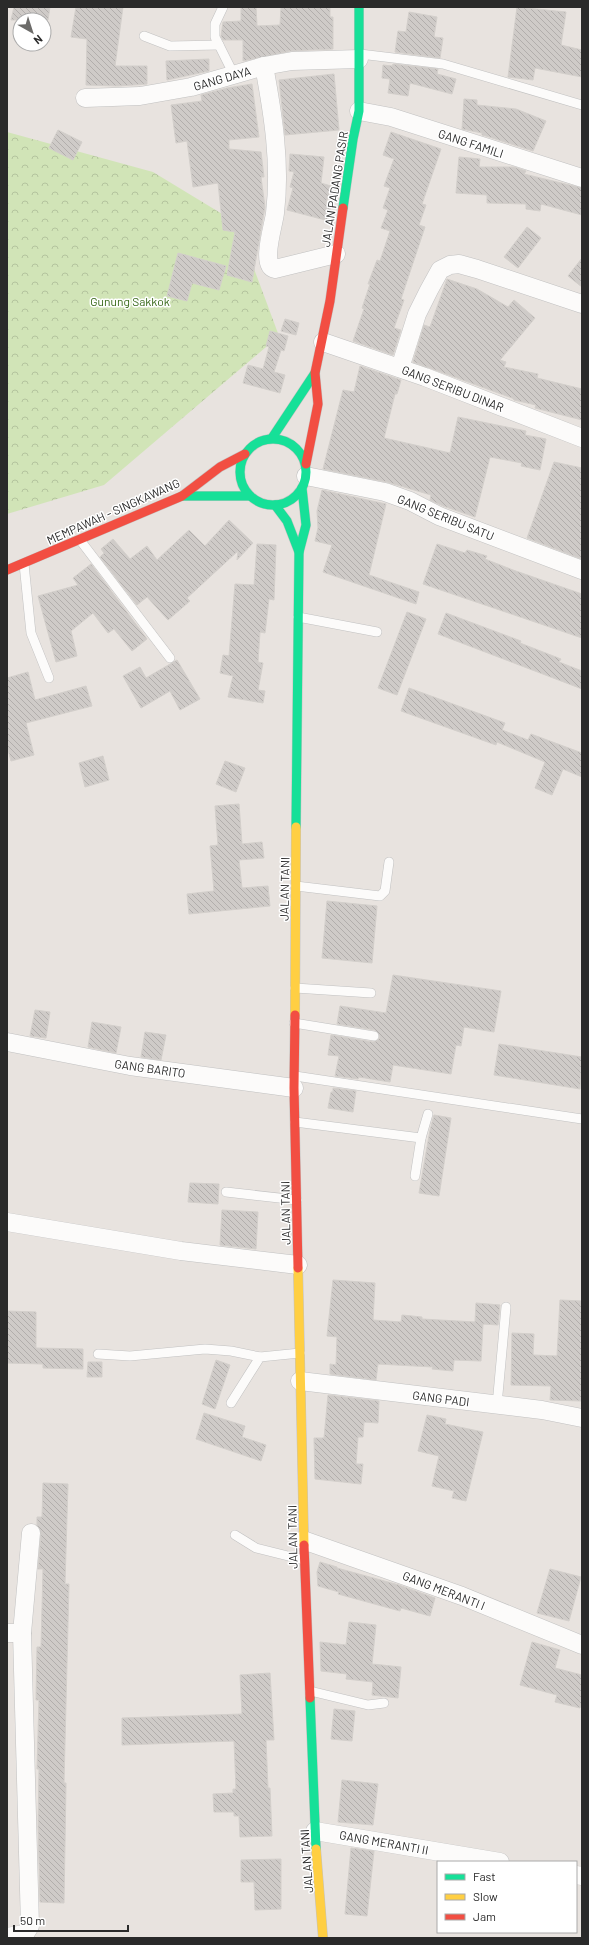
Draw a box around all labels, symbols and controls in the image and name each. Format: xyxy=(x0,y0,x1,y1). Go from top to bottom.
north arrow xyxy=(12,12,52,52)
text: N xyxy=(32,33,46,48)
street label: GANG DAYA xyxy=(192,63,252,93)
street label: GANG FAMILI xyxy=(437,126,505,160)
street label: JALAN PADANG PASIR xyxy=(318,130,350,248)
park label: Gunung Sakkok xyxy=(90,294,170,308)
street label: GANG SERIBU DINAR xyxy=(400,362,506,414)
street label: MEMPAWAH - SINGKAWANG xyxy=(44,475,182,547)
street label: GANG SERIBU SATU xyxy=(396,491,496,543)
street label: JALAN TANI xyxy=(276,857,292,921)
street label: GANG BARITO xyxy=(114,1056,186,1080)
street label: JALAN TANI xyxy=(277,1181,293,1245)
street label: GANG PADI xyxy=(412,1388,470,1408)
street label: JALAN TANI xyxy=(284,1505,300,1569)
street label: GANG MERANTI I xyxy=(401,1568,487,1612)
street label: GANG MERANTI II xyxy=(338,1827,430,1857)
street label: JALAN TANI xyxy=(297,1829,315,1893)
legend xyxy=(437,1861,577,1933)
text: Fast xyxy=(473,1869,496,1883)
text: Slow xyxy=(473,1889,498,1903)
scale bar xyxy=(14,1907,128,1933)
text: Jam xyxy=(473,1909,496,1923)
text: 50 m xyxy=(20,1913,45,1927)

